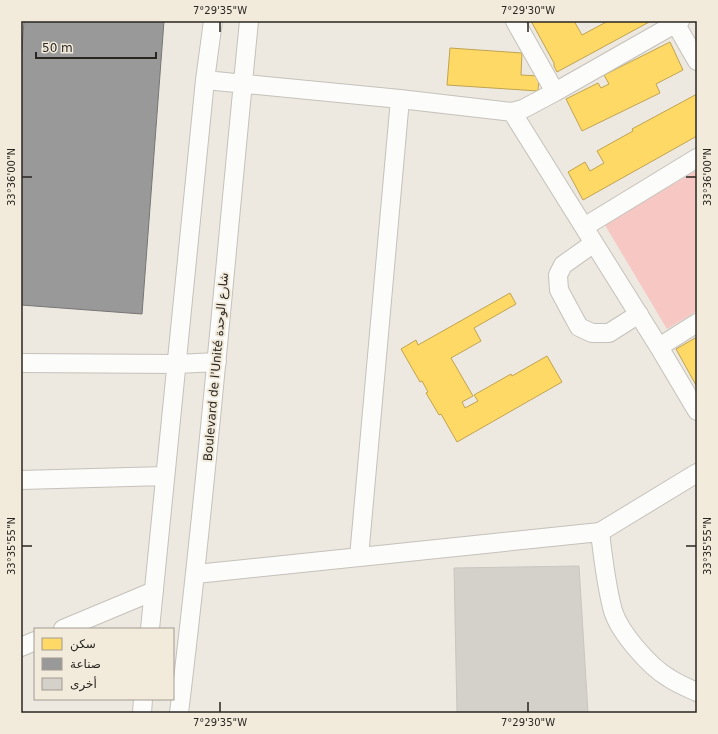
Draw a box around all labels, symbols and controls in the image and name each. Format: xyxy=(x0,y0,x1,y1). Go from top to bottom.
text: 7°29'35"W xyxy=(193,5,247,16)
text: 7°29'30"W xyxy=(501,5,555,16)
scale bar xyxy=(36,34,156,60)
text: 50 m xyxy=(42,41,73,55)
text: 33°36'00"N xyxy=(6,148,17,206)
text: 33°36'00"N xyxy=(702,148,713,206)
street label: Boulevard de l'Unité شارع الوحدة xyxy=(201,272,232,462)
text: 33°35'55"N xyxy=(6,517,17,575)
text: 33°35'55"N xyxy=(702,517,713,575)
legend xyxy=(34,628,174,700)
text: سكن xyxy=(70,637,96,652)
text: صناعة xyxy=(70,657,101,671)
text: أخرى xyxy=(70,676,97,692)
text: 7°29'35"W xyxy=(193,717,247,728)
text: 7°29'30"W xyxy=(501,717,555,728)

